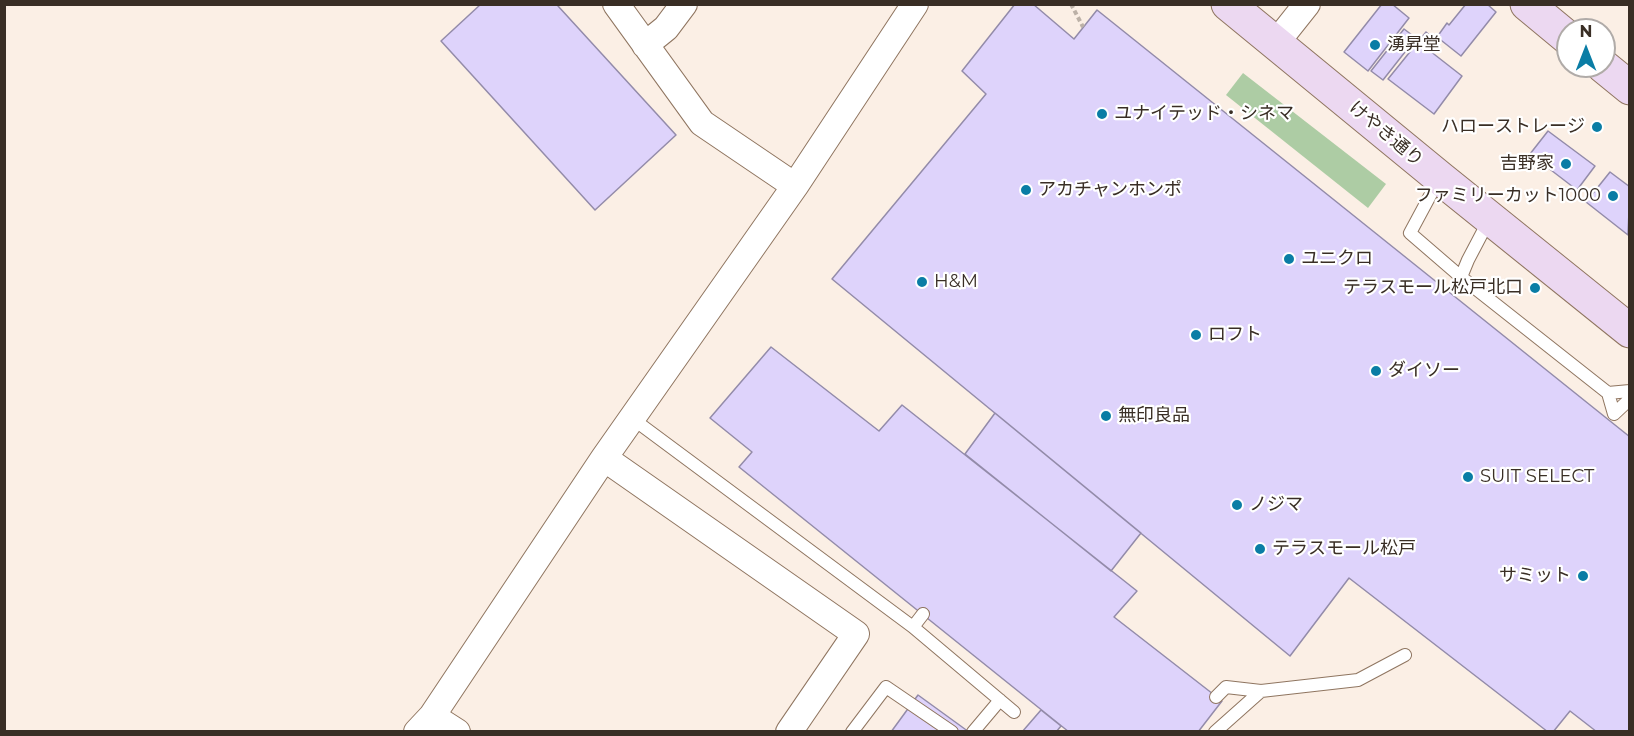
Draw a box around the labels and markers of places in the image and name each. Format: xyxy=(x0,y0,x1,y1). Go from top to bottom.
place label: 湧昇堂 xyxy=(1387,34,1441,56)
marker: 湧昇堂 xyxy=(1368,38,1382,52)
place label: ユナイテッド・シネマ xyxy=(1114,103,1294,125)
marker: ユナイテッド・シネマ xyxy=(1095,107,1109,121)
place label: ハローストレージ xyxy=(1441,116,1585,138)
marker: ハローストレージ xyxy=(1590,120,1604,134)
place label: 吉野家 xyxy=(1500,153,1554,175)
marker: 吉野家 xyxy=(1559,157,1573,171)
place label: アカチャンホンポ xyxy=(1038,179,1182,201)
marker: アカチャンホンポ xyxy=(1019,183,1033,197)
place label: ファミリーカット1000 xyxy=(1415,185,1601,207)
marker: ファミリーカット1000 xyxy=(1606,189,1620,203)
place label: ユニクロ xyxy=(1301,248,1373,270)
marker: ユニクロ xyxy=(1282,252,1296,266)
place label: H&M xyxy=(934,271,978,293)
marker: H&M xyxy=(915,275,929,289)
place label: テラスモール松戸北口 xyxy=(1343,277,1523,299)
marker: テラスモール松戸北口 xyxy=(1528,281,1542,295)
place label: ロフト xyxy=(1208,324,1262,346)
marker: ロフト xyxy=(1189,328,1203,342)
place label: ダイソー xyxy=(1388,360,1460,382)
marker: ダイソー xyxy=(1369,364,1383,378)
place label: 無印良品 xyxy=(1118,405,1190,427)
marker: 無印良品 xyxy=(1099,409,1113,423)
place label: SUIT SELECT xyxy=(1480,466,1594,488)
marker: SUIT SELECT xyxy=(1461,470,1475,484)
place label: ノジマ xyxy=(1249,494,1303,516)
marker: ノジマ xyxy=(1230,498,1244,512)
place label: テラスモール松戸 xyxy=(1272,538,1416,560)
marker: テラスモール松戸 xyxy=(1253,542,1267,556)
place label: サミット xyxy=(1499,565,1571,587)
marker: サミット xyxy=(1576,569,1590,583)

